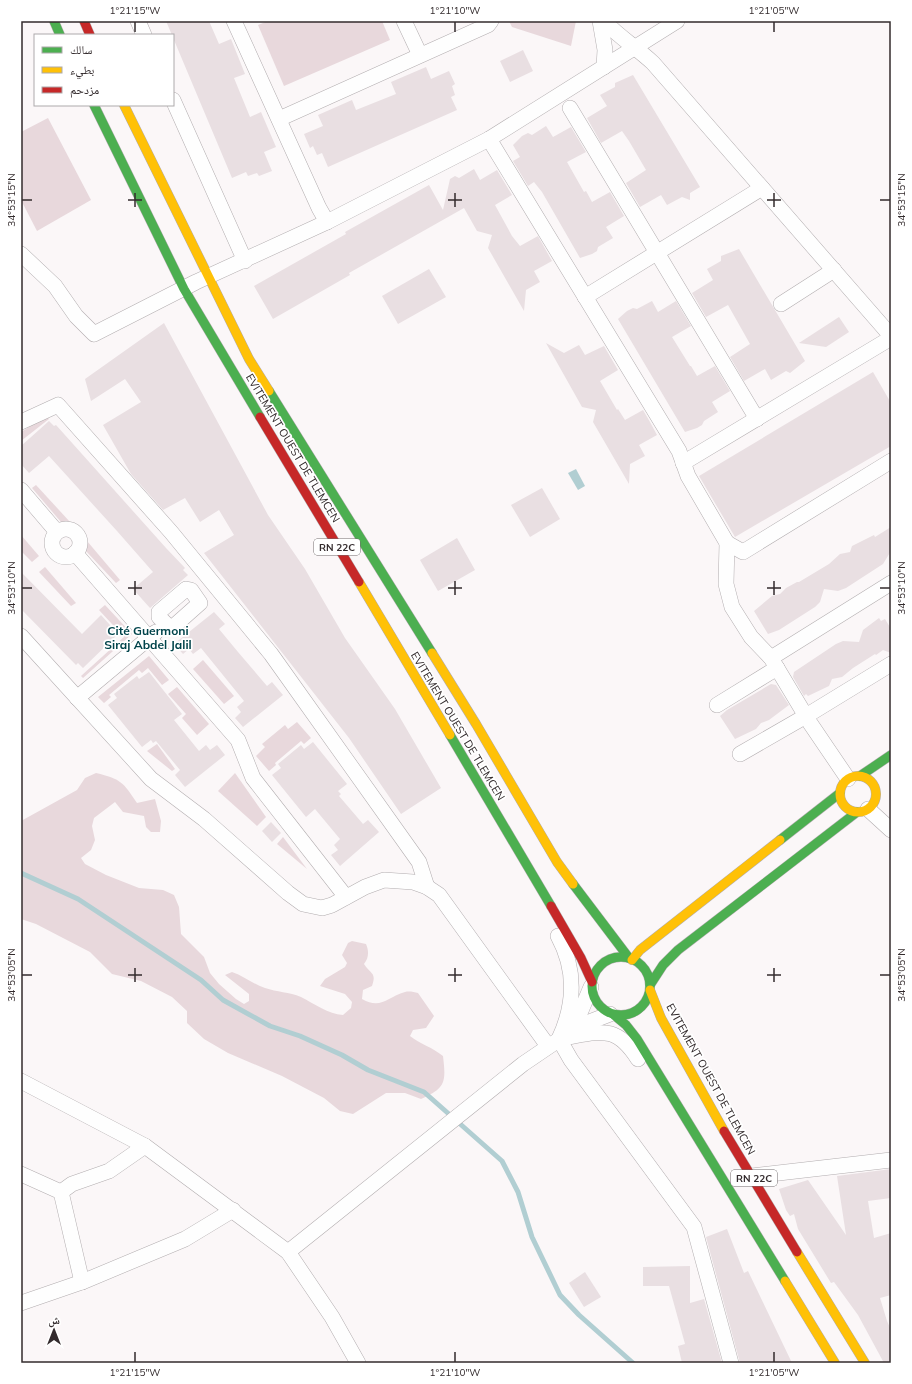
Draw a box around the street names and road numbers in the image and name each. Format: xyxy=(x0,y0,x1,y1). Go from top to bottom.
street label: EVITEMENT OUEST DE TLEMCEN xyxy=(243,371,343,525)
road number: RN 22C xyxy=(314,539,360,555)
street label: EVITEMENT OUEST DE TLEMCEN xyxy=(408,649,508,803)
street label: EVITEMENT OUEST DE TLEMCEN xyxy=(663,1001,759,1157)
road number: RN 22C xyxy=(731,1170,777,1186)

